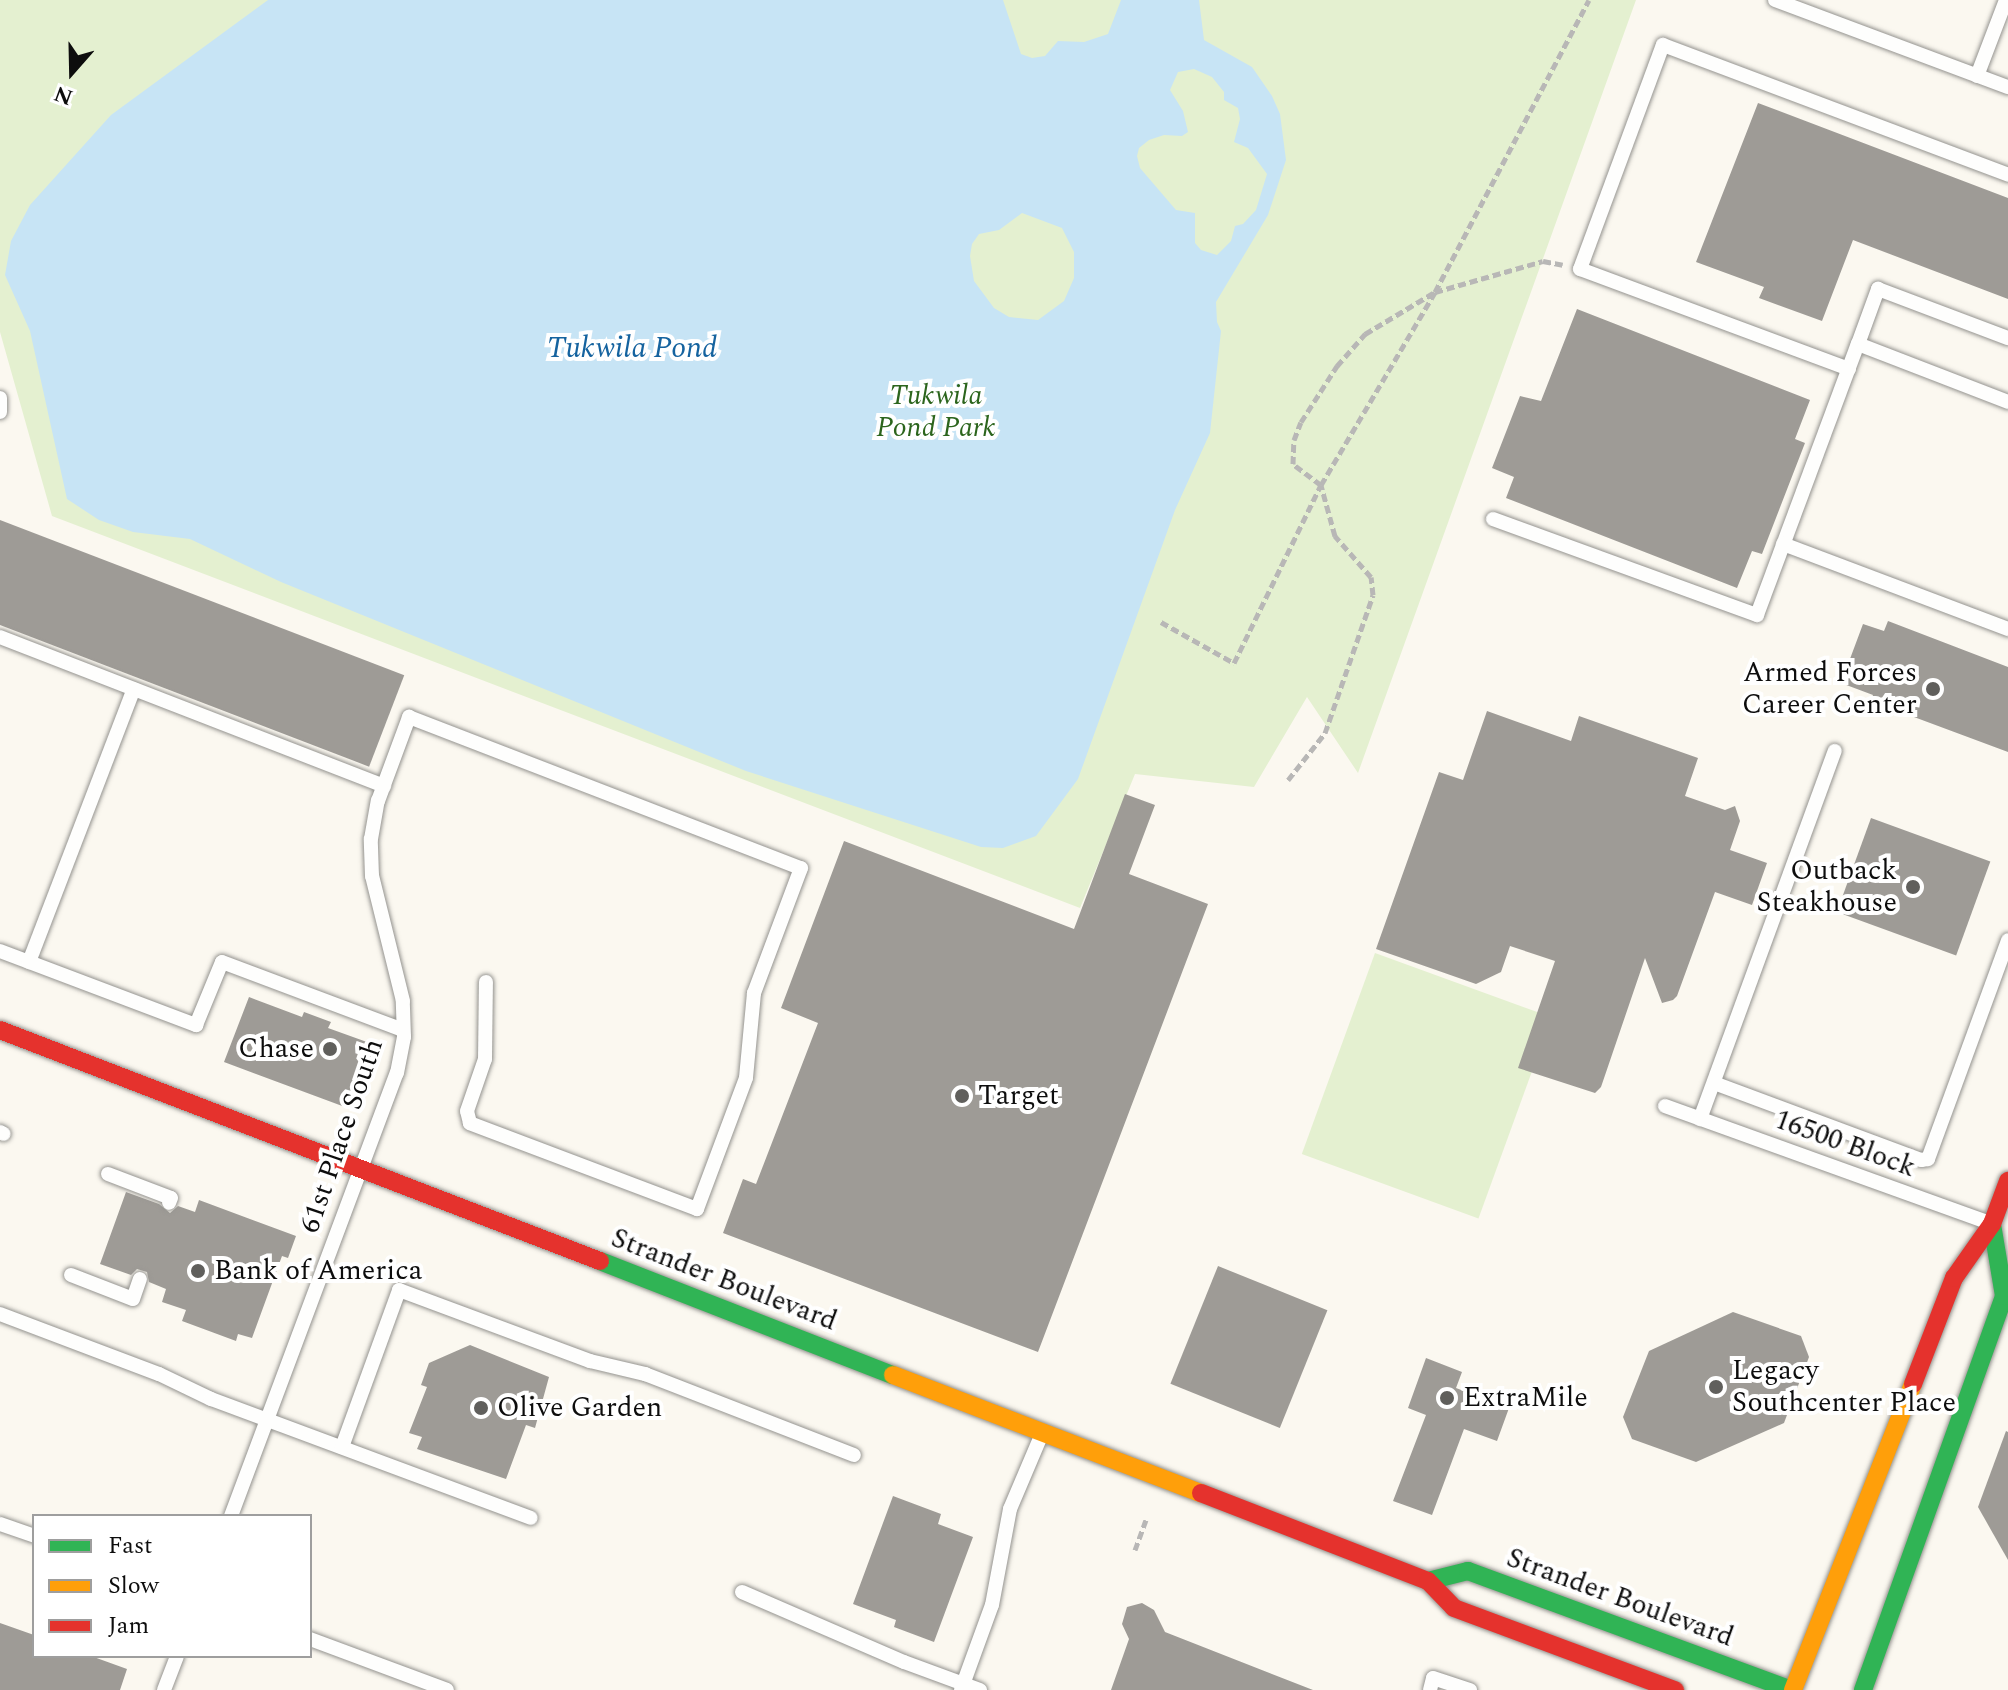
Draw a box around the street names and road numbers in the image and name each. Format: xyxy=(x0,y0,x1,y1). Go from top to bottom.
street label: 61st Place South xyxy=(293,1035,391,1237)
street label: 16500 Block xyxy=(1770,1103,1920,1185)
street label: Strander Boulevard xyxy=(606,1221,842,1339)
street label: Strander Boulevard xyxy=(1502,1541,1738,1655)

